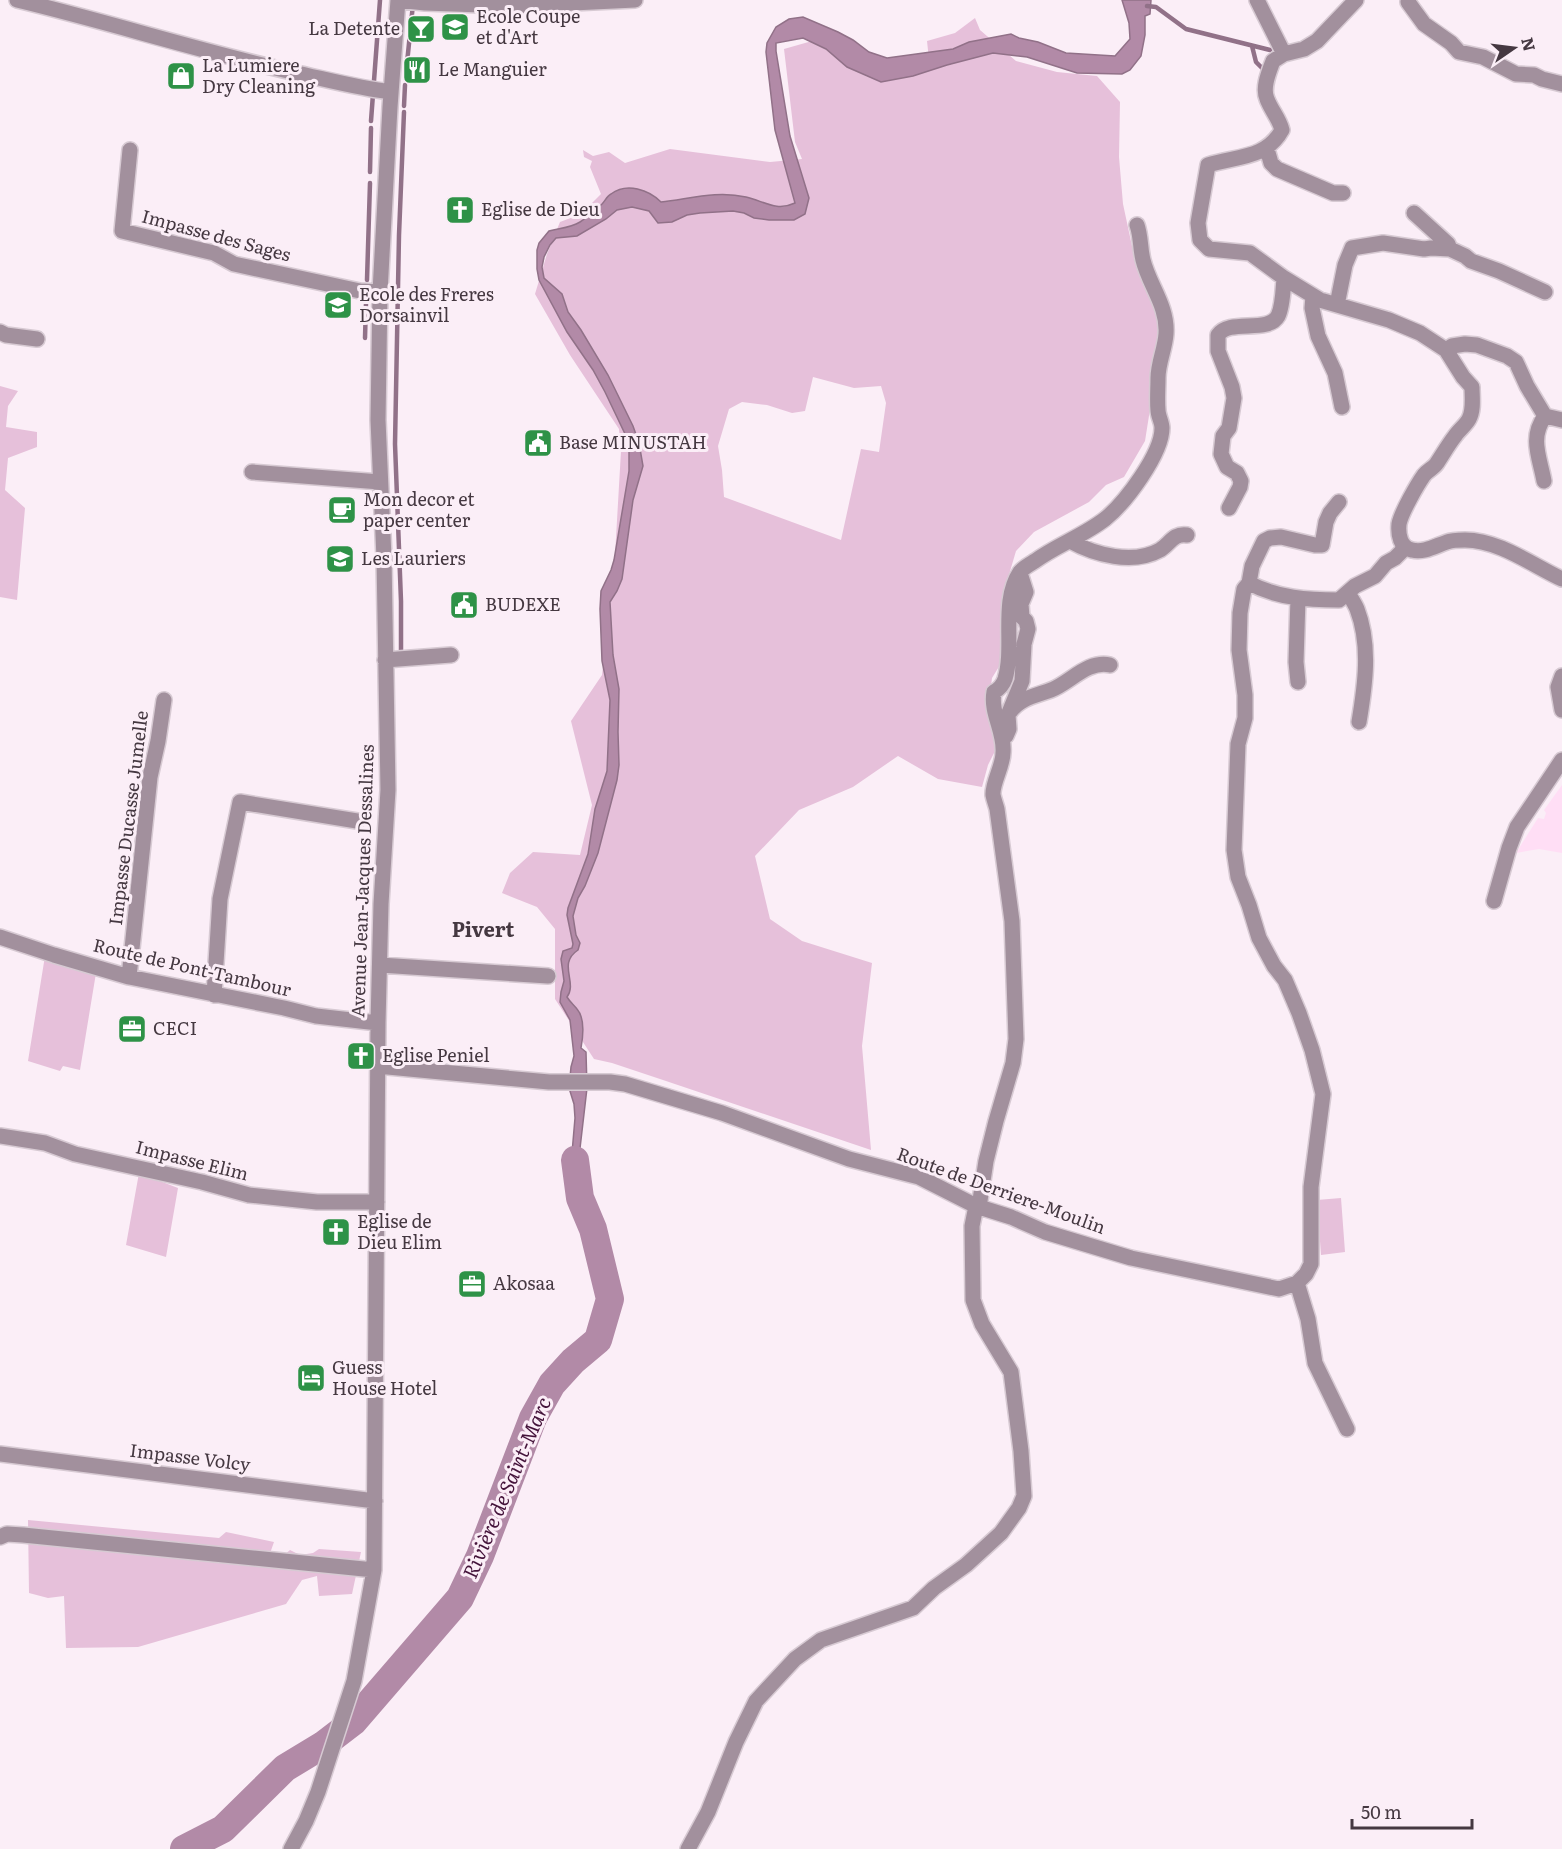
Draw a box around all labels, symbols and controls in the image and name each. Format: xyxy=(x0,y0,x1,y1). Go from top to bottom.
place label: Ecole Coupe et d'Art xyxy=(476,2,580,50)
school or university icon: Ecole Coupe et d'Art xyxy=(439,11,471,43)
bar icon: La Detente xyxy=(405,13,437,45)
place label: La Detente xyxy=(308,14,400,41)
north arrow xyxy=(1484,18,1544,78)
text: N xyxy=(1516,35,1543,54)
place label: La Lumiere Dry Cleaning xyxy=(202,51,316,99)
restaurant icon: Le Manguier xyxy=(401,54,433,86)
place label: Le Manguier xyxy=(438,55,547,82)
shop icon: La Lumiere Dry Cleaning xyxy=(165,60,197,92)
church icon: Eglise de Dieu xyxy=(444,194,476,226)
place label: Eglise de Dieu xyxy=(481,195,600,222)
street label: Impasse des Sages xyxy=(139,202,294,267)
place label: Ecole des Freres Dorsainvil xyxy=(359,280,494,328)
school or university icon: Ecole des Freres Dorsainvil xyxy=(322,289,354,321)
public building icon: Base MINUSTAH xyxy=(522,427,554,459)
place label: Base MINUSTAH xyxy=(559,428,707,455)
place label: Mon decor et paper center xyxy=(363,485,475,533)
cafe icon: Mon decor et paper center xyxy=(326,494,358,526)
school or university icon: Les Lauriers xyxy=(324,543,356,575)
place label: Les Lauriers xyxy=(361,544,466,571)
public building icon: BUDEXE xyxy=(448,589,480,621)
place label: BUDEXE xyxy=(485,590,561,617)
street label: Impasse Ducasse Jumelle xyxy=(101,709,154,927)
street label: Avenue Jean-Jacques Dessalines xyxy=(343,744,380,1018)
district label: Pivert xyxy=(452,913,514,943)
street label: Route de Pont-Tambour xyxy=(91,931,295,1003)
office icon: CECI xyxy=(116,1013,148,1045)
place label: CECI xyxy=(153,1014,197,1041)
church icon: Eglise Peniel xyxy=(345,1040,377,1072)
place label: Eglise Peniel xyxy=(382,1041,489,1068)
street label: Impasse Elim xyxy=(133,1132,252,1187)
street label: Route de Derriere-Moulin xyxy=(893,1139,1110,1240)
place label: Eglise de Dieu Elim xyxy=(357,1207,442,1255)
church icon: Eglise de Dieu Elim xyxy=(320,1216,352,1248)
office icon: Akosaa xyxy=(456,1268,488,1300)
place label: Akosaa xyxy=(493,1269,555,1296)
place label: Guess House Hotel xyxy=(332,1353,437,1401)
hotel icon: Guess House Hotel xyxy=(295,1362,327,1394)
water label: Rivière de Saint-Marc xyxy=(453,1392,557,1583)
street label: Impasse Volcy xyxy=(128,1436,253,1477)
scale bar xyxy=(1352,1792,1472,1830)
text: 50 m xyxy=(1361,1798,1402,1825)

